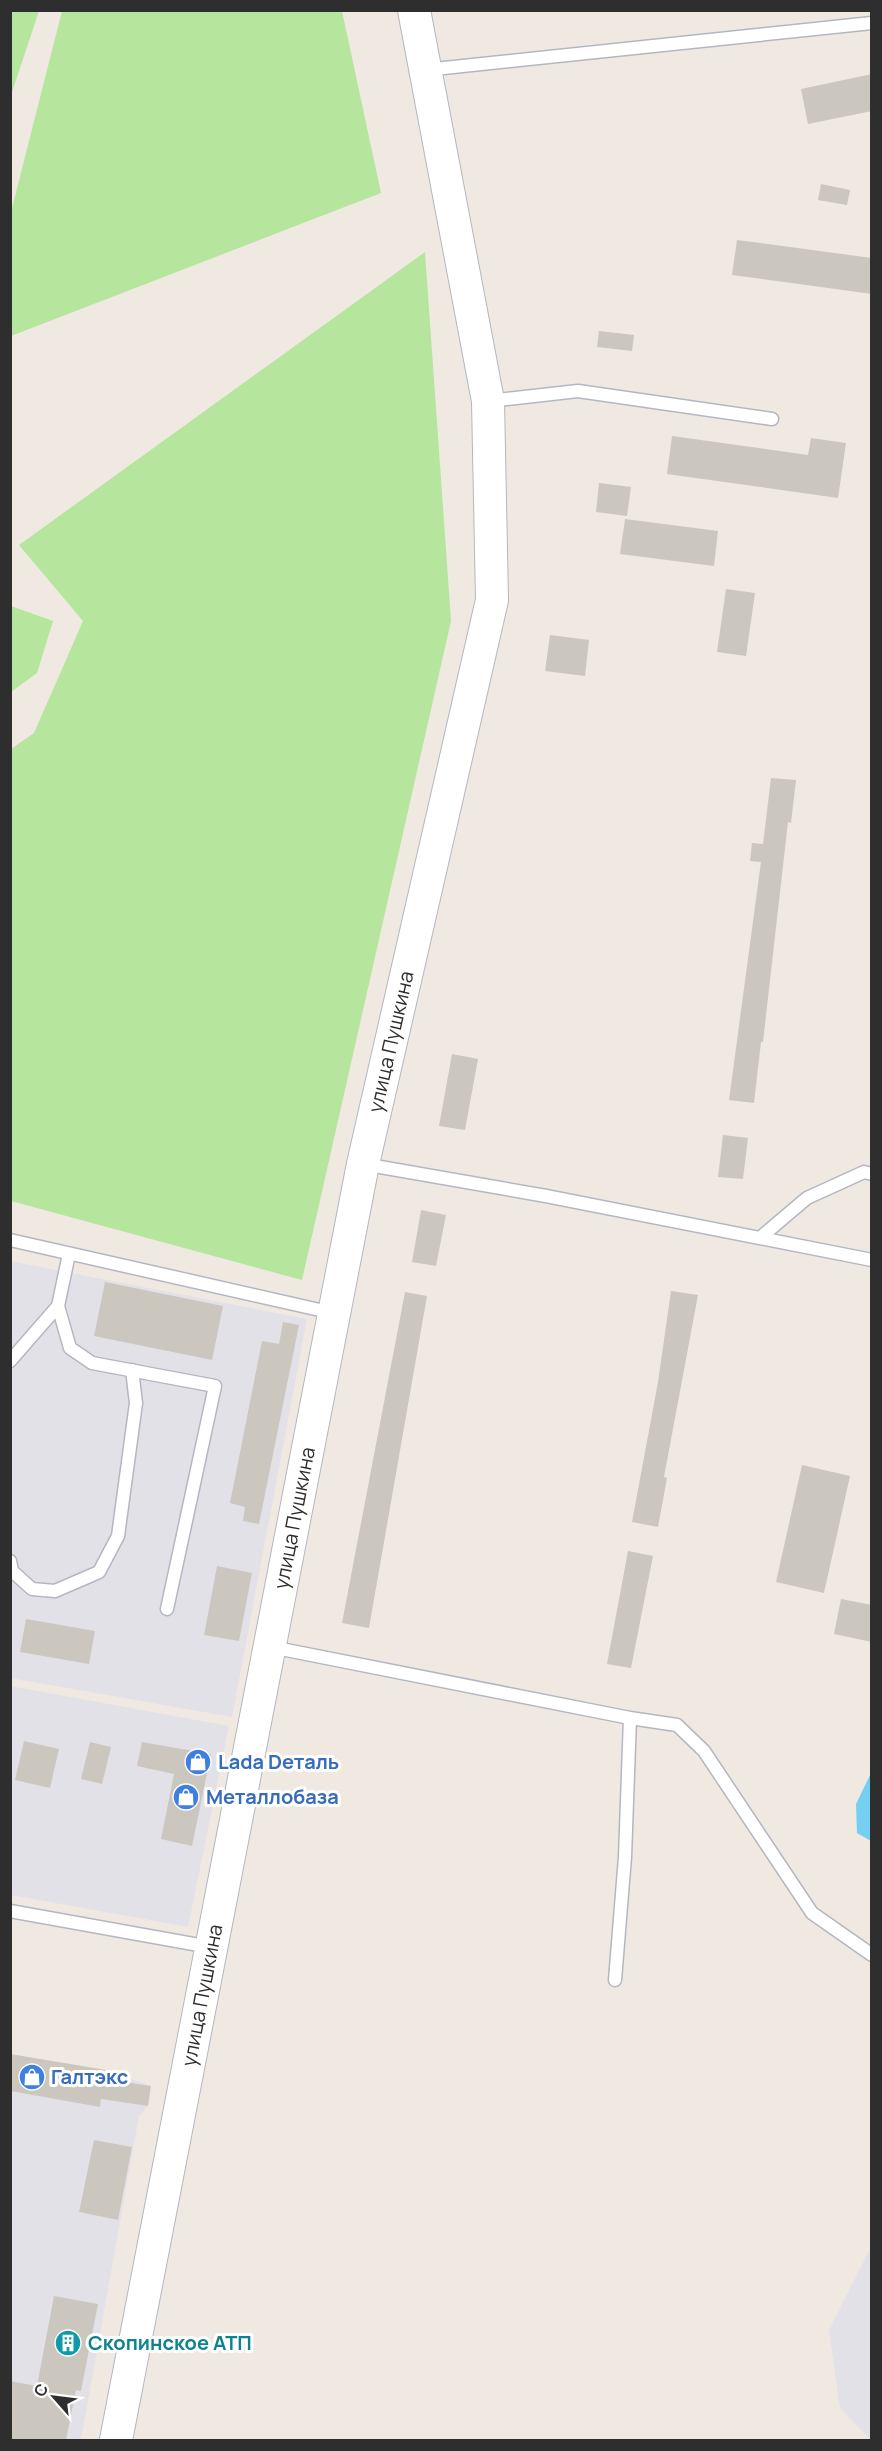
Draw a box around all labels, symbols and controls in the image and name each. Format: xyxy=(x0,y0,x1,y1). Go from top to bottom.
street label: улица Пушкина xyxy=(361,968,420,1115)
street label: улица Пушкина xyxy=(267,1445,321,1591)
shop icon: Lada Dеталь xyxy=(183,1747,213,1777)
place label: Lada Dеталь xyxy=(218,1748,339,1775)
shop icon: Металлобаза xyxy=(171,1782,201,1812)
place label: Металлобаза xyxy=(206,1783,339,1810)
street label: улица Пушкина xyxy=(175,1922,229,2069)
shop icon: Галтэкс xyxy=(17,2062,47,2092)
place label: Галтэкс xyxy=(51,2063,128,2090)
building icon: Скопинское АТП xyxy=(53,2328,83,2358)
place label: Скопинское АТП xyxy=(88,2329,252,2356)
north arrow xyxy=(24,2367,84,2427)
text: С xyxy=(28,2379,53,2400)

